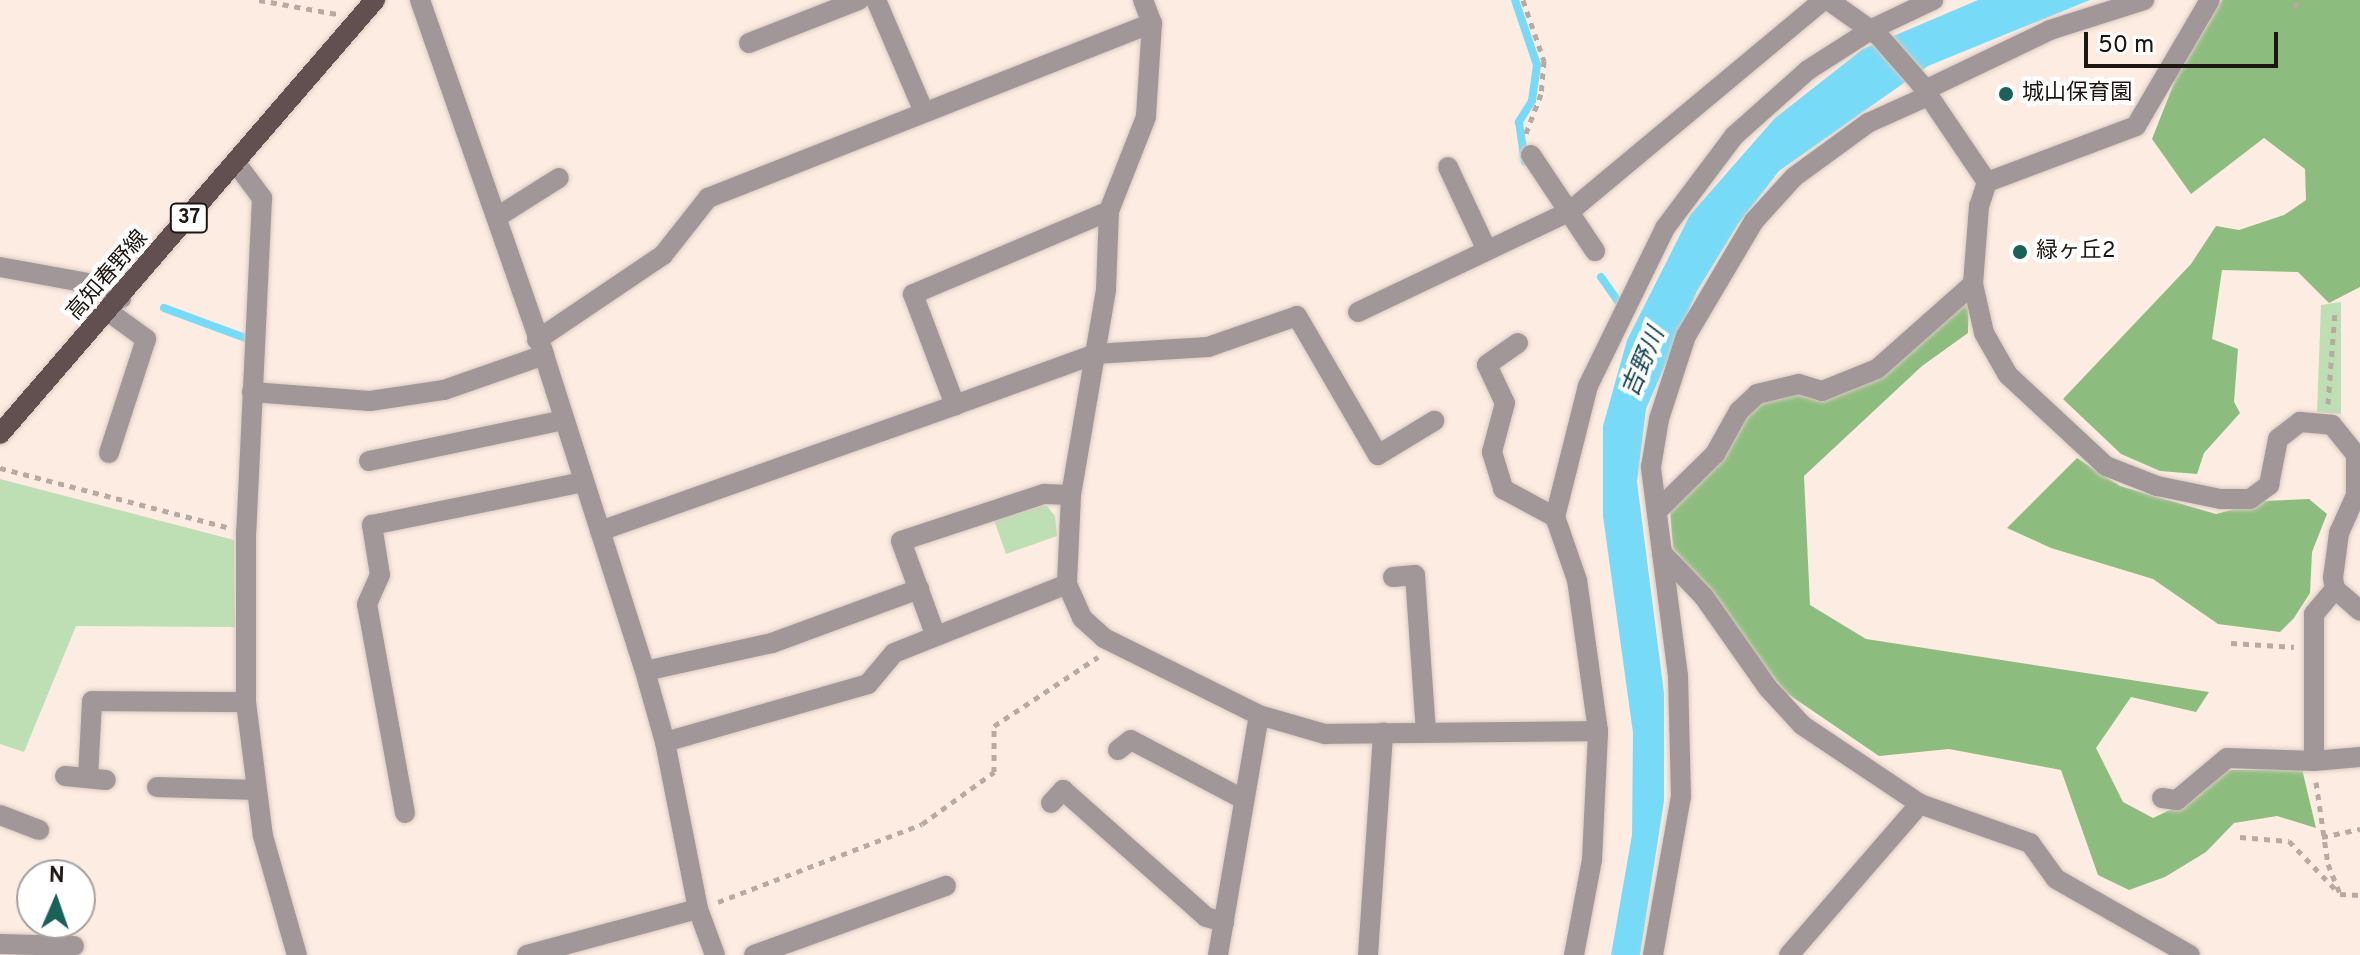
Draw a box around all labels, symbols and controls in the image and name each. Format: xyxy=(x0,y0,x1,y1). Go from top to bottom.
scale bar xyxy=(2088,16,2282,66)
text: 50 m xyxy=(2098,31,2154,61)
place label: 城山保育園 xyxy=(2022,81,2132,107)
marker: 城山保育園 xyxy=(1997,85,2015,103)
road number: 37 xyxy=(169,202,209,234)
street label: 高知春野線 xyxy=(62,226,154,326)
place label: 緑ヶ丘2 xyxy=(2036,239,2115,265)
marker: 緑ヶ丘2 xyxy=(2011,243,2029,261)
water label: 吉野川 xyxy=(1618,324,1672,402)
north arrow xyxy=(16,859,96,939)
text: N xyxy=(48,863,65,890)

